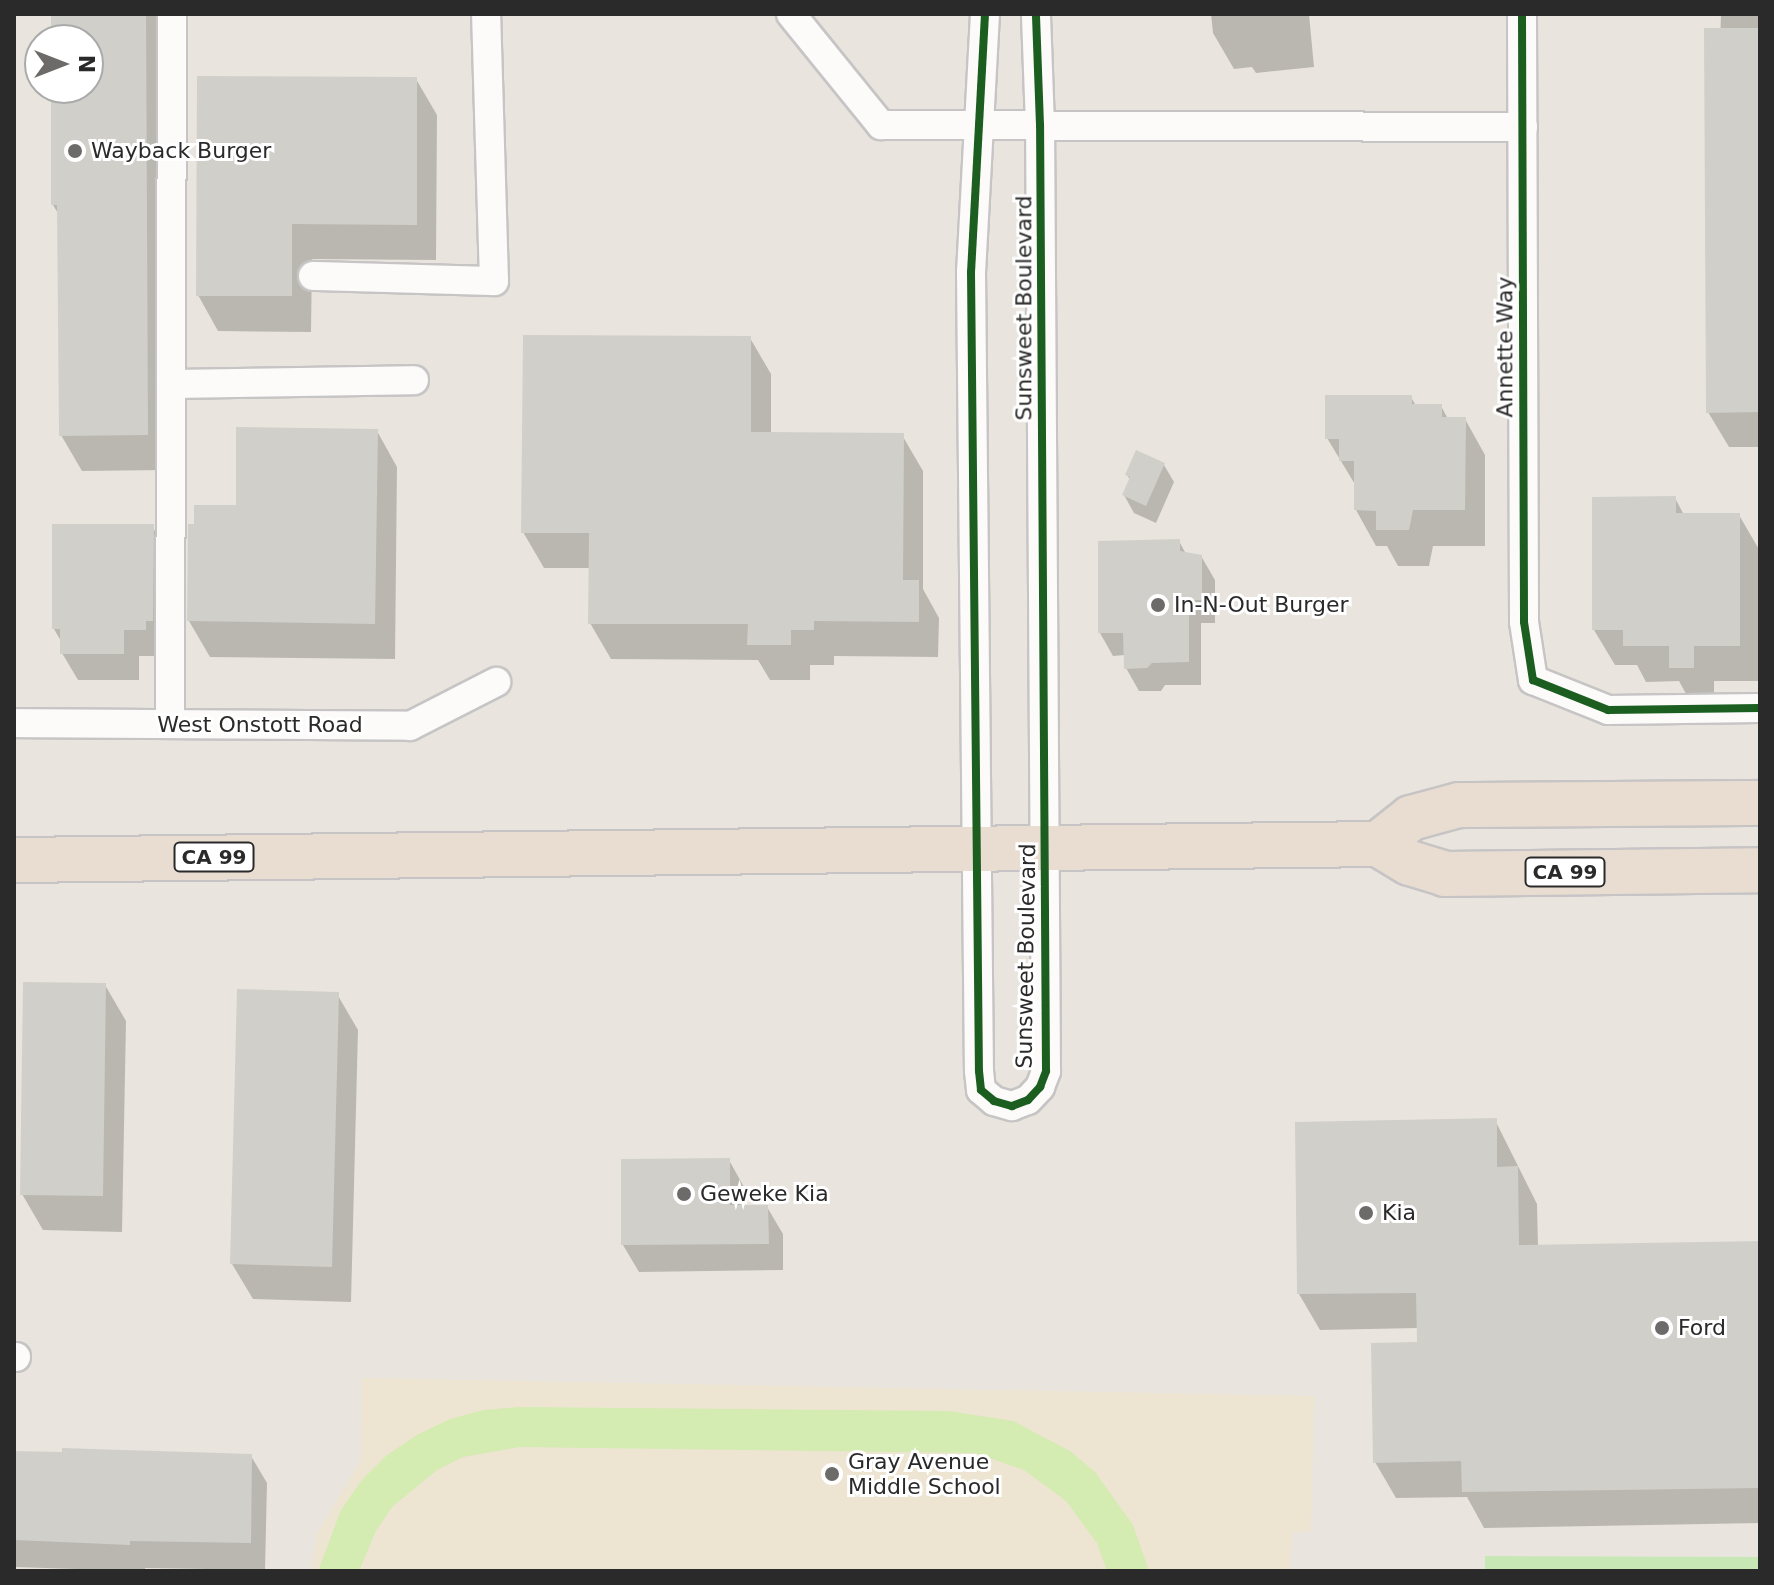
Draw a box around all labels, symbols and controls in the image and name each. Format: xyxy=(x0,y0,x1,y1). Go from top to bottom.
north arrow xyxy=(24,24,104,104)
text: N xyxy=(74,55,99,73)
place label: Wayback Burger xyxy=(91,138,271,164)
marker: Wayback Burger xyxy=(66,142,84,160)
street label: Sunsweet Boulevard xyxy=(1011,195,1037,421)
street label: Annette Way xyxy=(1492,276,1518,418)
place label: In-N-Out Burger xyxy=(1174,592,1348,618)
marker: In-N-Out Burger xyxy=(1149,596,1167,614)
street label: West Onstott Road xyxy=(157,712,363,738)
road number: CA 99 xyxy=(172,841,256,873)
street label: Sunsweet Boulevard xyxy=(1011,843,1041,1069)
road number: CA 99 xyxy=(1523,856,1607,888)
place label: Geweke Kia xyxy=(700,1181,829,1207)
marker: Geweke Kia xyxy=(675,1185,693,1203)
place label: Kia xyxy=(1382,1200,1416,1226)
marker: Kia xyxy=(1357,1204,1375,1222)
place label: Ford xyxy=(1678,1315,1726,1341)
marker: Ford xyxy=(1653,1319,1671,1337)
place label: Gray Avenue Middle School xyxy=(848,1448,1001,1500)
marker: Gray Avenue Middle School xyxy=(823,1465,841,1483)

